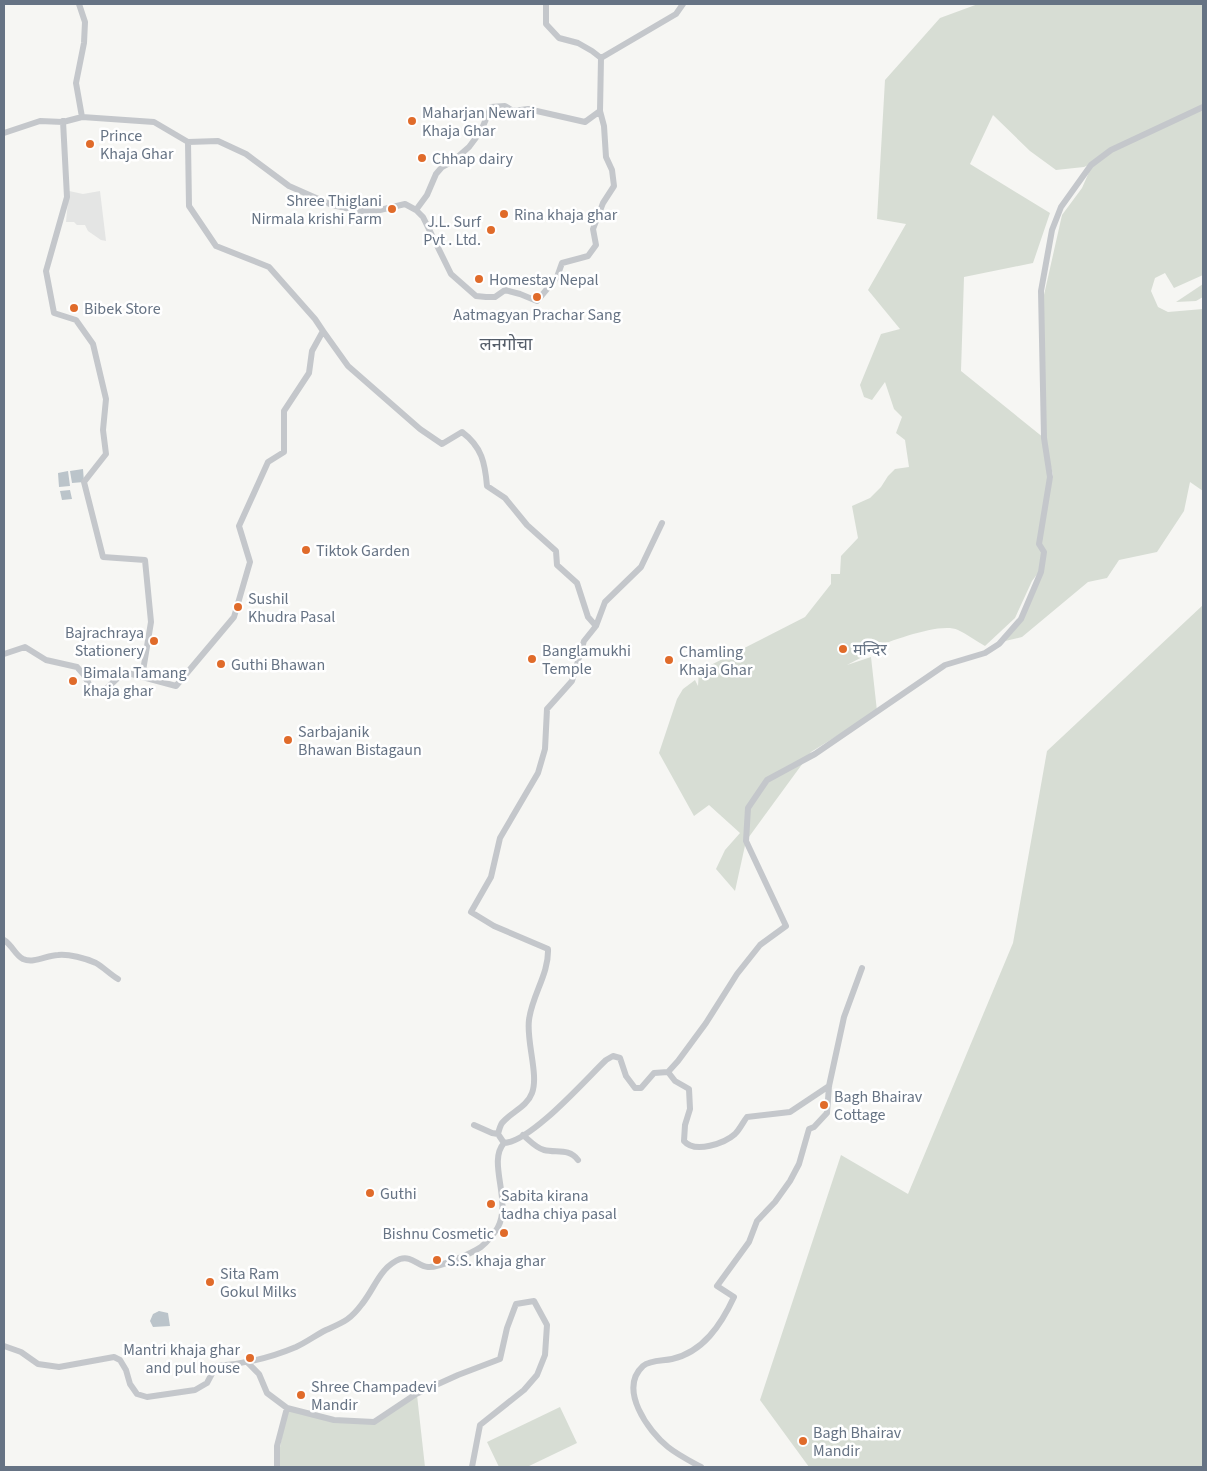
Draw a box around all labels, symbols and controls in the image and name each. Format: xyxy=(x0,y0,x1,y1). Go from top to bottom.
place label: Maharjan Newari Khaja Ghar xyxy=(422,102,535,142)
marker: Maharjan Newari Khaja Ghar xyxy=(406,115,418,127)
place label: Prince Khaja Ghar xyxy=(100,125,174,165)
marker: Prince Khaja Ghar xyxy=(84,138,96,150)
place label: Chhap dairy xyxy=(432,148,514,170)
marker: Chhap dairy xyxy=(416,152,428,164)
place label: Shree Thiglani Nirmala krishi Farm xyxy=(251,190,382,230)
marker: Shree Thiglani Nirmala krishi Farm xyxy=(386,203,398,215)
place label: Rina khaja ghar xyxy=(514,204,618,226)
marker: Rina khaja ghar xyxy=(498,208,510,220)
place label: J.L. Surf Pvt . Ltd. xyxy=(423,211,482,251)
marker: J.L. Surf Pvt . Ltd. xyxy=(485,224,497,236)
place label: Homestay Nepal xyxy=(489,269,599,291)
marker: Homestay Nepal xyxy=(473,273,485,285)
marker: Aatmagyan Prachar Sang xyxy=(531,291,543,303)
place label: Bibek Store xyxy=(84,298,161,320)
marker: Bibek Store xyxy=(68,302,80,314)
place label: Aatmagyan Prachar Sang xyxy=(453,304,621,326)
district label: लनगोचा xyxy=(479,332,533,357)
place label: Tiktok Garden xyxy=(316,540,410,562)
marker: Tiktok Garden xyxy=(300,544,312,556)
place label: Sushil Khudra Pasal xyxy=(248,588,335,628)
marker: Sushil Khudra Pasal xyxy=(232,601,244,613)
place label: Bajrachraya Stationery xyxy=(65,622,145,662)
marker: Bajrachraya Stationery xyxy=(148,635,160,647)
place label: मन्दिर xyxy=(853,639,887,661)
place label: Banglamukhi Temple xyxy=(542,640,631,680)
place label: Chamling Khaja Ghar xyxy=(679,641,753,681)
marker: मन्दिर xyxy=(837,643,849,655)
marker: Banglamukhi Temple xyxy=(526,653,538,665)
place label: Guthi Bhawan xyxy=(231,654,325,676)
marker: Chamling Khaja Ghar xyxy=(663,654,675,666)
marker: Guthi Bhawan xyxy=(215,658,227,670)
place label: Bimala Tamang khaja ghar xyxy=(83,662,187,702)
marker: Bimala Tamang khaja ghar xyxy=(67,675,79,687)
place label: Sarbajanik Bhawan Bistagaun xyxy=(298,721,422,761)
marker: Sarbajanik Bhawan Bistagaun xyxy=(282,734,294,746)
place label: Bagh Bhairav Cottage xyxy=(834,1086,923,1126)
marker: Bagh Bhairav Cottage xyxy=(818,1099,830,1111)
place label: Guthi xyxy=(380,1183,417,1205)
place label: Sabita kirana tadha chiya pasal xyxy=(501,1185,617,1225)
marker: Guthi xyxy=(364,1187,376,1199)
marker: Sabita kirana tadha chiya pasal xyxy=(485,1198,497,1210)
place label: Bishnu Cosmetic xyxy=(382,1223,494,1245)
marker: Bishnu Cosmetic xyxy=(498,1227,510,1239)
place label: S.S. khaja ghar xyxy=(447,1250,546,1272)
marker: S.S. khaja ghar xyxy=(431,1254,443,1266)
place label: Sita Ram Gokul Milks xyxy=(220,1263,297,1303)
marker: Sita Ram Gokul Milks xyxy=(204,1276,216,1288)
place label: Mantri khaja ghar and pul house xyxy=(123,1339,240,1379)
marker: Mantri khaja ghar and pul house xyxy=(244,1352,256,1364)
place label: Shree Champadevi Mandir xyxy=(311,1376,437,1416)
marker: Shree Champadevi Mandir xyxy=(295,1389,307,1401)
place label: Bagh Bhairav Mandir xyxy=(813,1422,902,1462)
marker: Bagh Bhairav Mandir xyxy=(797,1435,809,1447)

